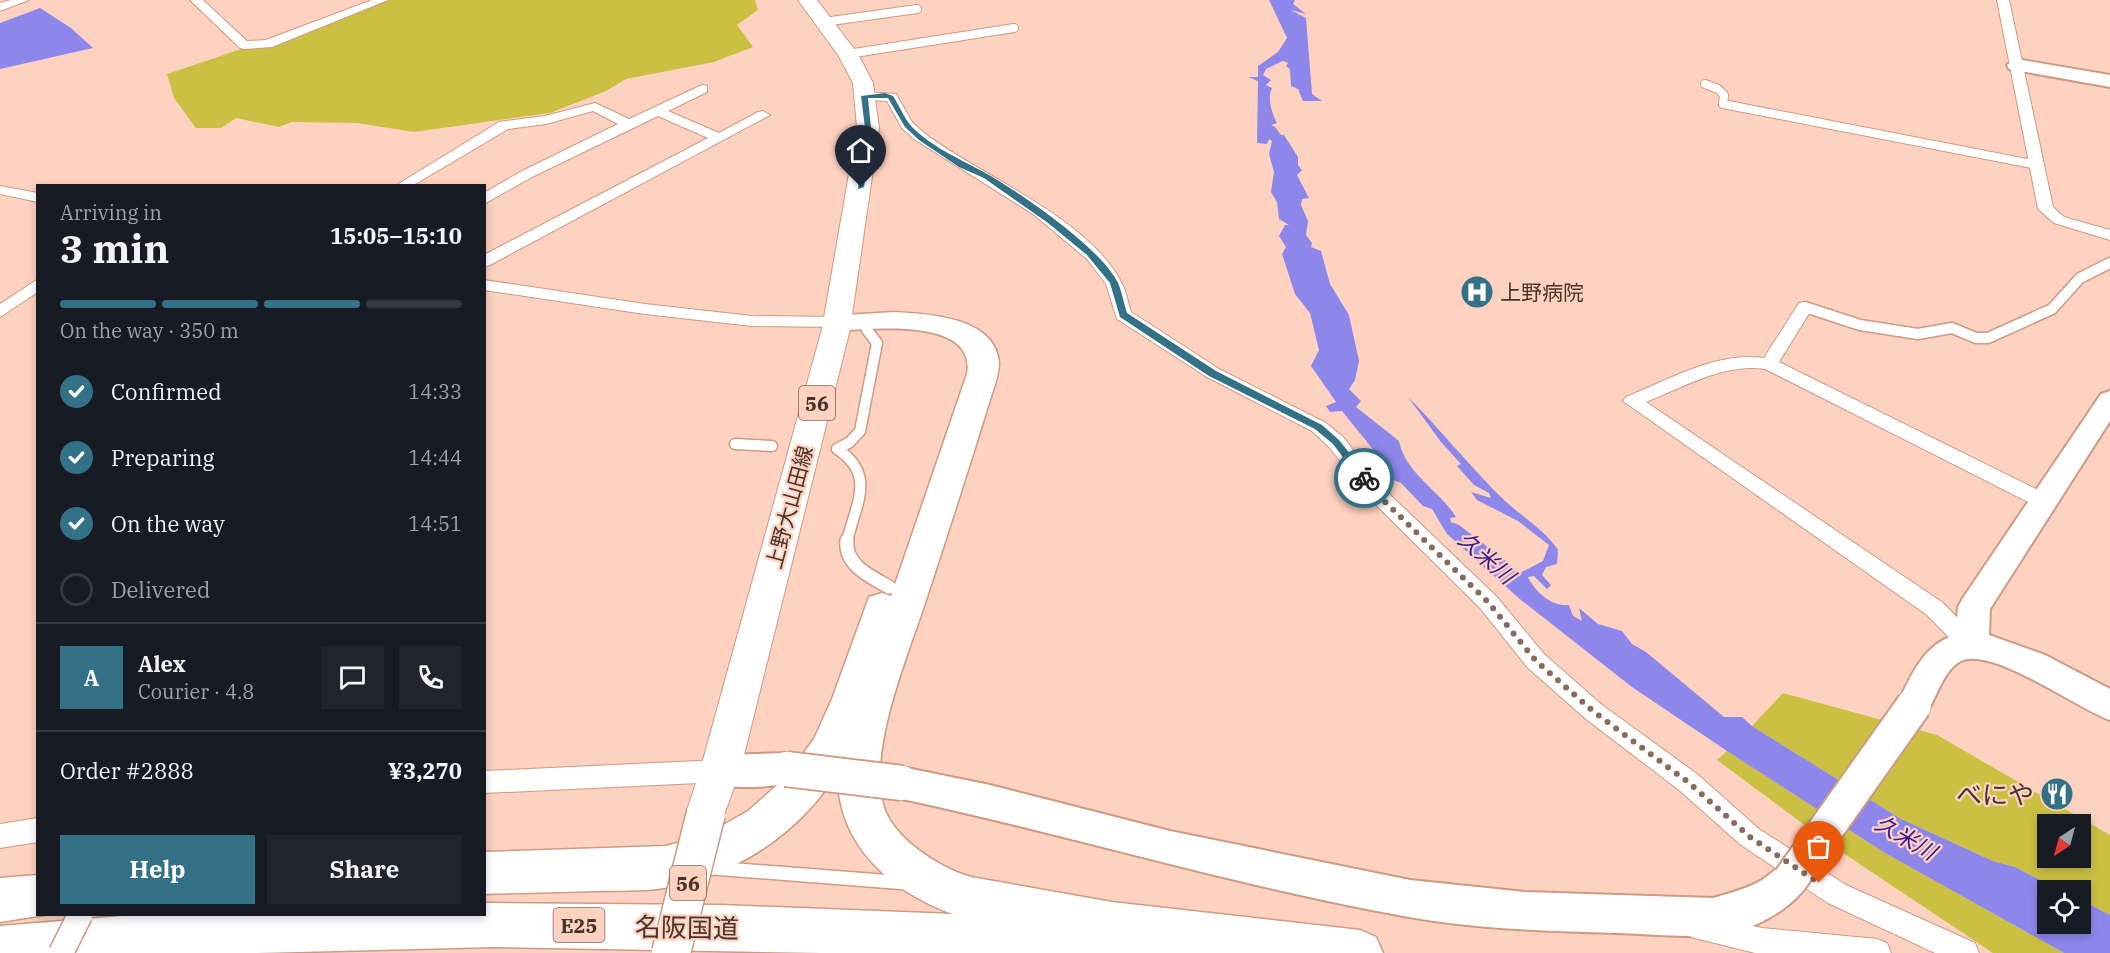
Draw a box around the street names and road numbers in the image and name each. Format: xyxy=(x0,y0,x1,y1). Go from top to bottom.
road number: 56 xyxy=(799,386,835,420)
street label: 上野大山田線 xyxy=(759,443,819,571)
road number: 56 xyxy=(670,866,706,900)
road number: E25 xyxy=(554,908,604,942)
street label: 名阪国道 xyxy=(635,909,739,945)

